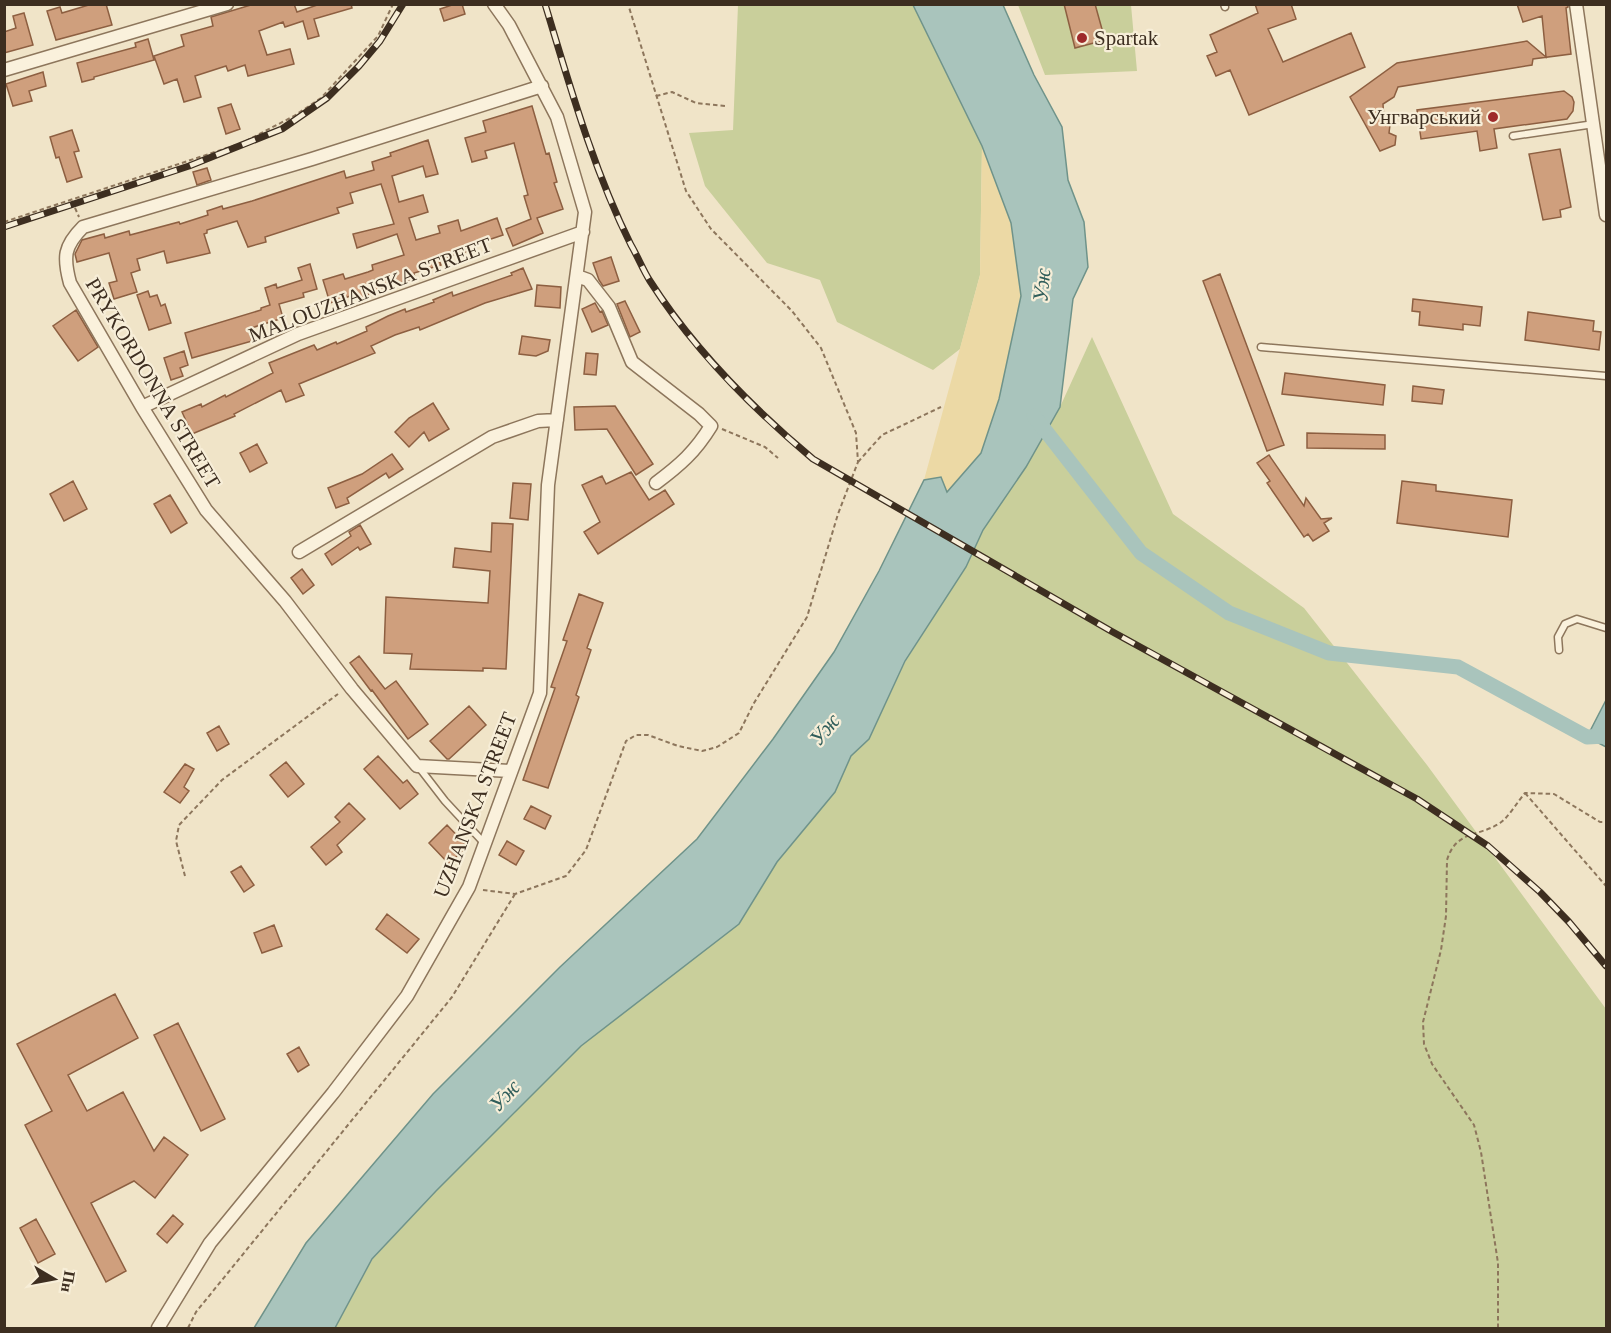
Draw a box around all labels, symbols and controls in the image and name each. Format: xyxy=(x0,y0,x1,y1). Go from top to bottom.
place label: Spartak xyxy=(1094,26,1159,50)
marker: Spartak xyxy=(1075,31,1089,45)
place label: Унгварський xyxy=(1367,105,1481,129)
marker: Унгварський xyxy=(1486,110,1500,124)
street label: MALOUZHANSKA STREET xyxy=(245,232,495,348)
water label: Уж xyxy=(1027,266,1056,303)
street label: PRYKORDONNA STREET xyxy=(81,274,225,493)
water label: Уж xyxy=(804,708,845,750)
street label: UZHANSKA STREET xyxy=(429,709,521,901)
water label: Уж xyxy=(484,1074,526,1116)
north arrow xyxy=(24,1249,84,1309)
text: Пн xyxy=(58,1269,79,1294)

